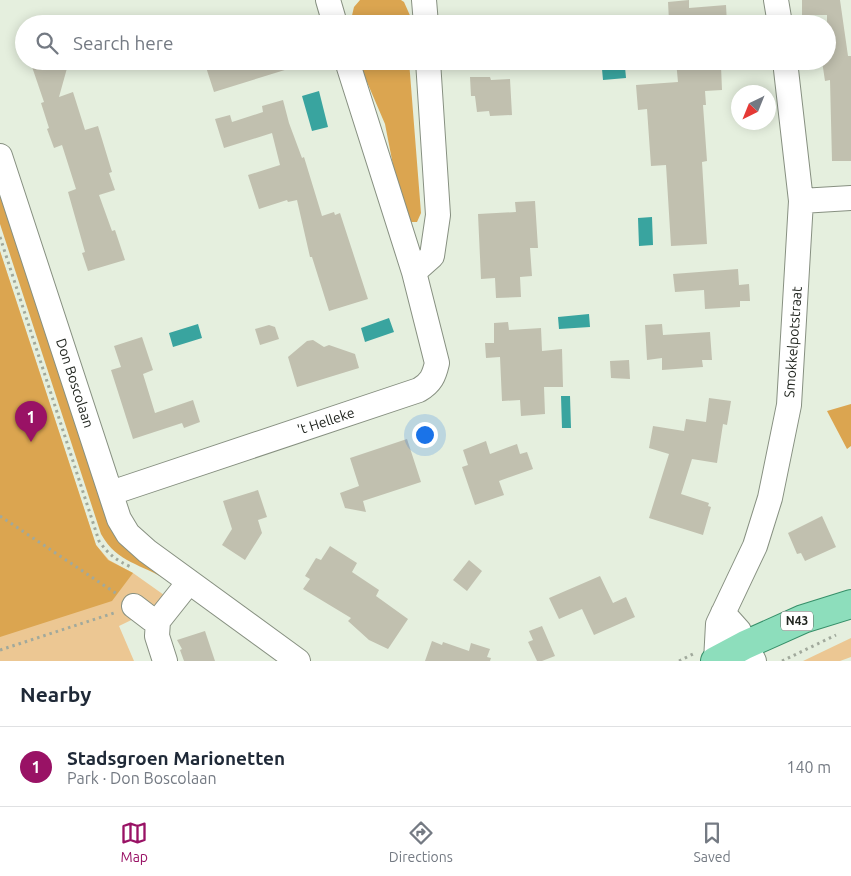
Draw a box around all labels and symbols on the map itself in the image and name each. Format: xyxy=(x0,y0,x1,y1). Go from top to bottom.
north arrow xyxy=(731,85,776,130)
street label: Smokkelpotstraat xyxy=(781,285,805,398)
street label: Don Boscolaan xyxy=(53,336,97,430)
pin: 1 xyxy=(15,401,47,442)
street label: 't Helleke xyxy=(295,404,357,438)
your location xyxy=(412,422,438,448)
road number: N43 xyxy=(781,612,813,630)

